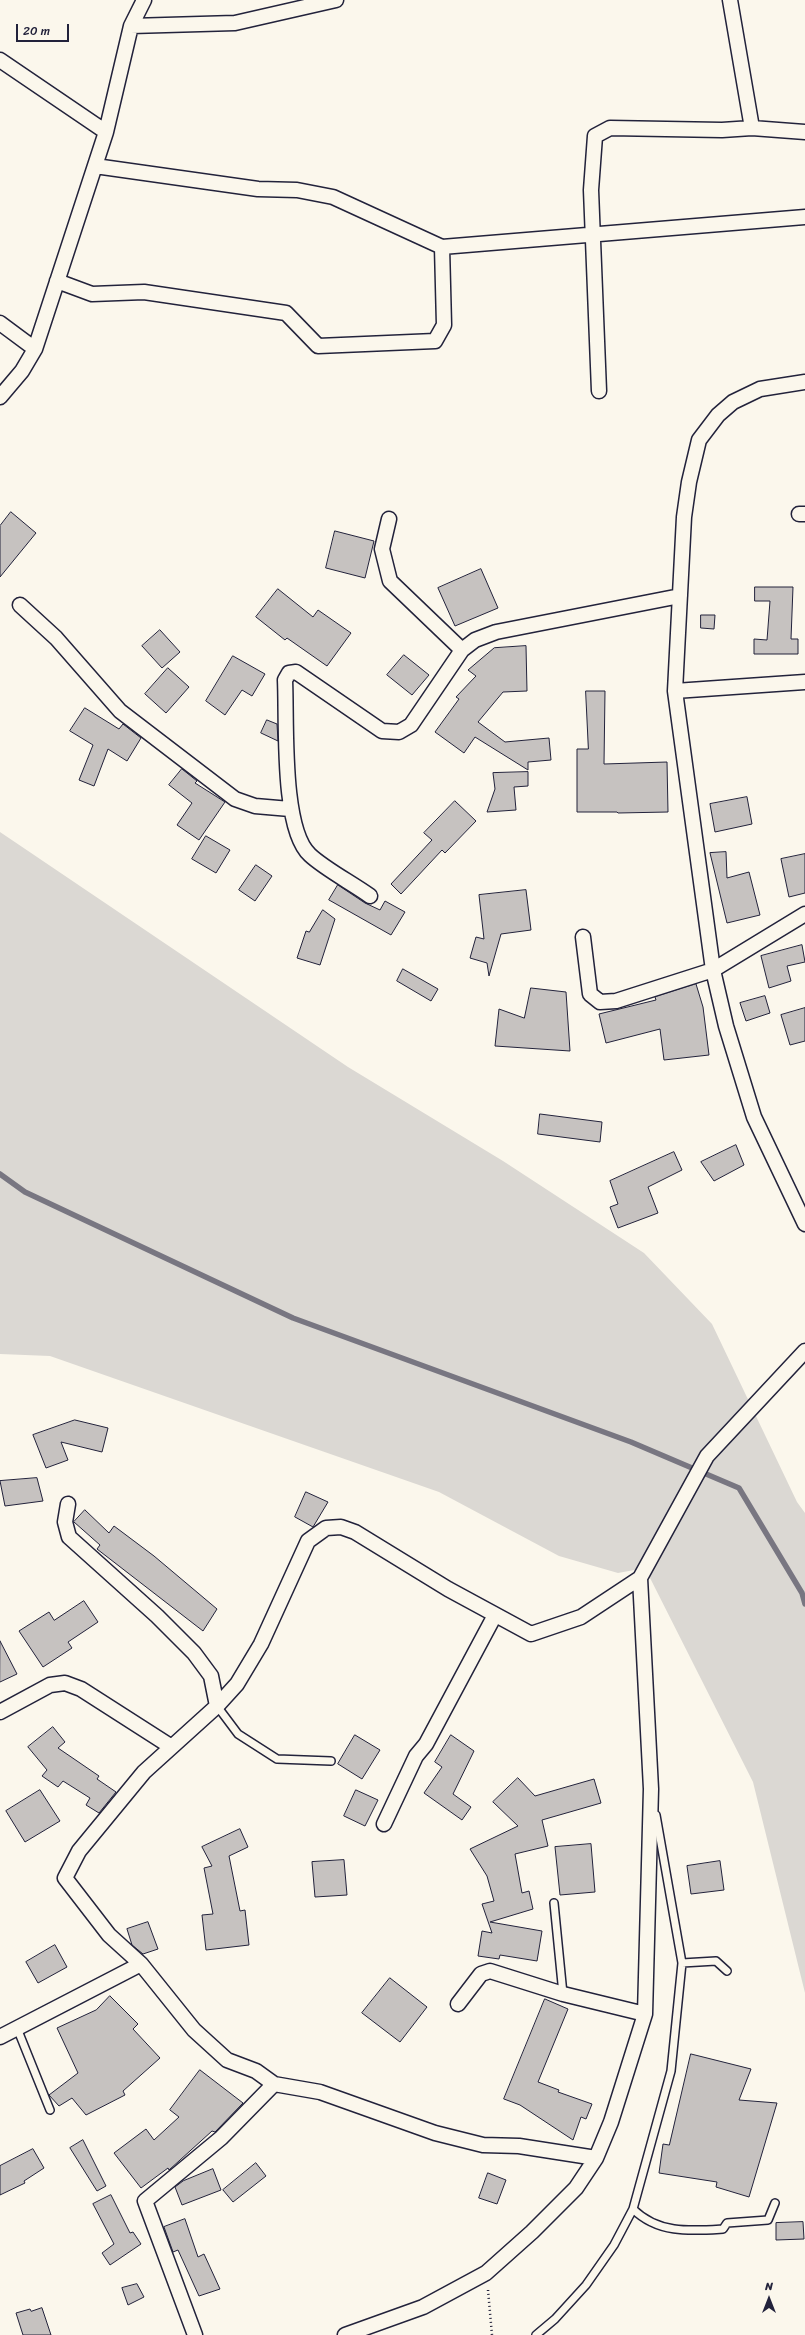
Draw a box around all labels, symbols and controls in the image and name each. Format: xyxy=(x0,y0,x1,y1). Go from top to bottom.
scale bar xyxy=(18,16,71,42)
text: 20 m xyxy=(23,20,50,42)
text: N xyxy=(765,2277,773,2296)
north arrow xyxy=(749,2279,789,2319)

